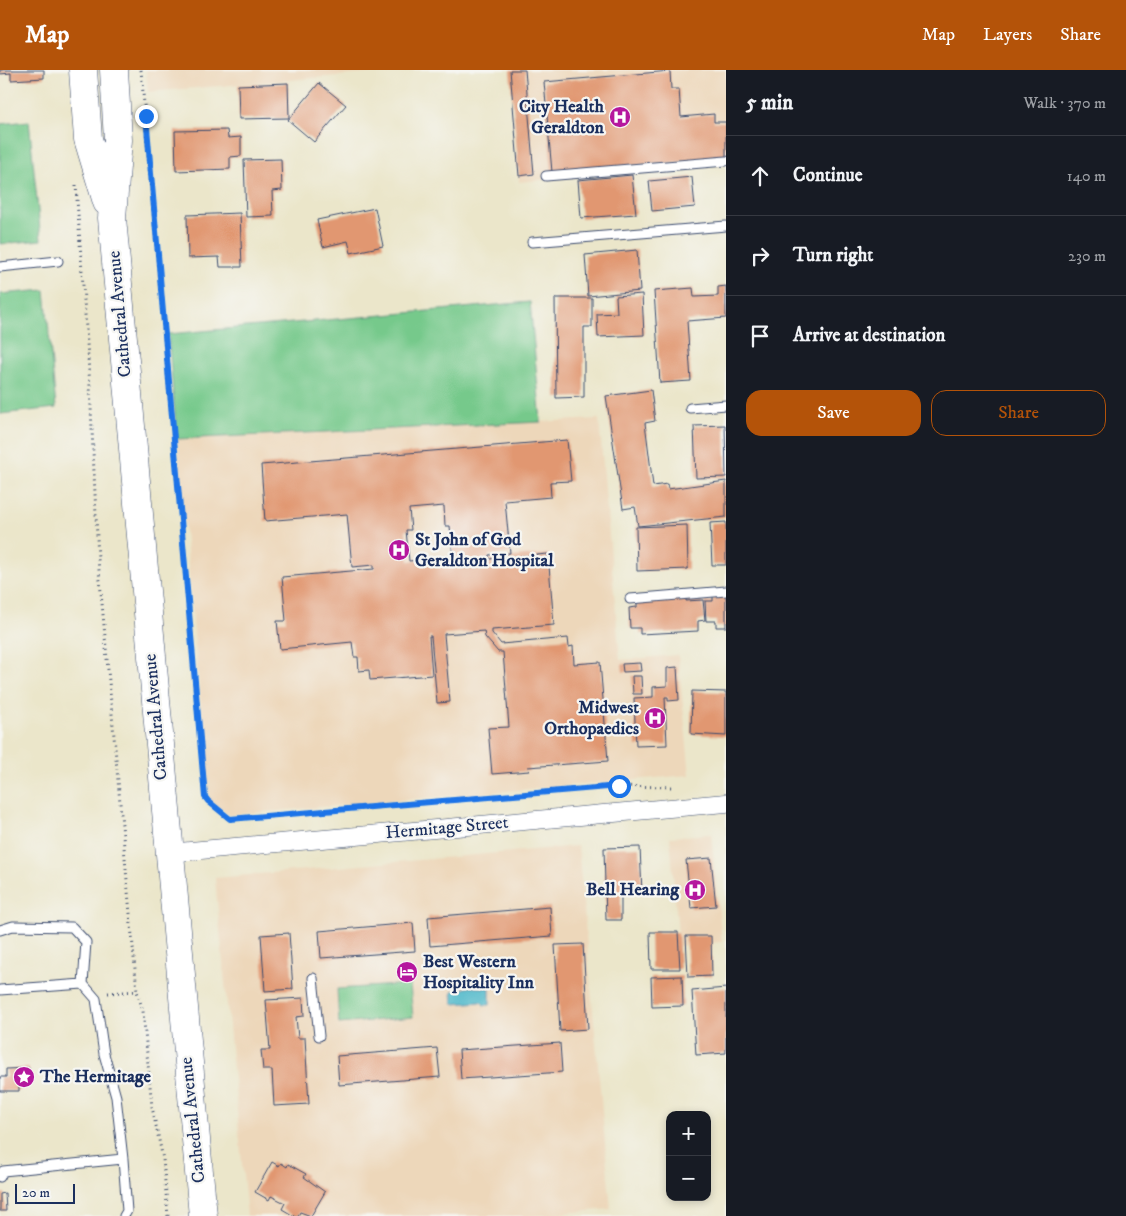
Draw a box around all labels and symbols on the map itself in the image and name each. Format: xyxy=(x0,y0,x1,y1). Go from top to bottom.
place label: City Health Geraldton xyxy=(519,96,605,139)
route end xyxy=(135,105,158,128)
hospital icon: City Health Geraldton xyxy=(608,105,632,129)
street label: Cathedral Avenue xyxy=(104,250,136,378)
place label: St John of God Geraldton Hospital xyxy=(415,529,554,572)
hospital icon: St John of God Geraldton Hospital xyxy=(387,538,411,562)
street label: Cathedral Avenue xyxy=(140,653,172,781)
place label: Midwest Orthopaedics xyxy=(544,697,639,740)
hospital icon: Midwest Orthopaedics xyxy=(643,706,667,730)
route start xyxy=(608,775,631,798)
street label: Hermitage Street xyxy=(385,812,510,844)
hospital icon: Bell Hearing xyxy=(683,878,707,902)
place label: Bell Hearing xyxy=(586,879,680,901)
place label: Best Western Hospitality Inn xyxy=(423,951,535,994)
hotel icon: Best Western Hospitality Inn xyxy=(395,960,419,984)
street label: Cathedral Avenue xyxy=(175,1056,211,1184)
place icon: The Hermitage xyxy=(12,1065,36,1089)
place label: The Hermitage xyxy=(39,1066,152,1088)
scale bar xyxy=(15,1181,75,1204)

